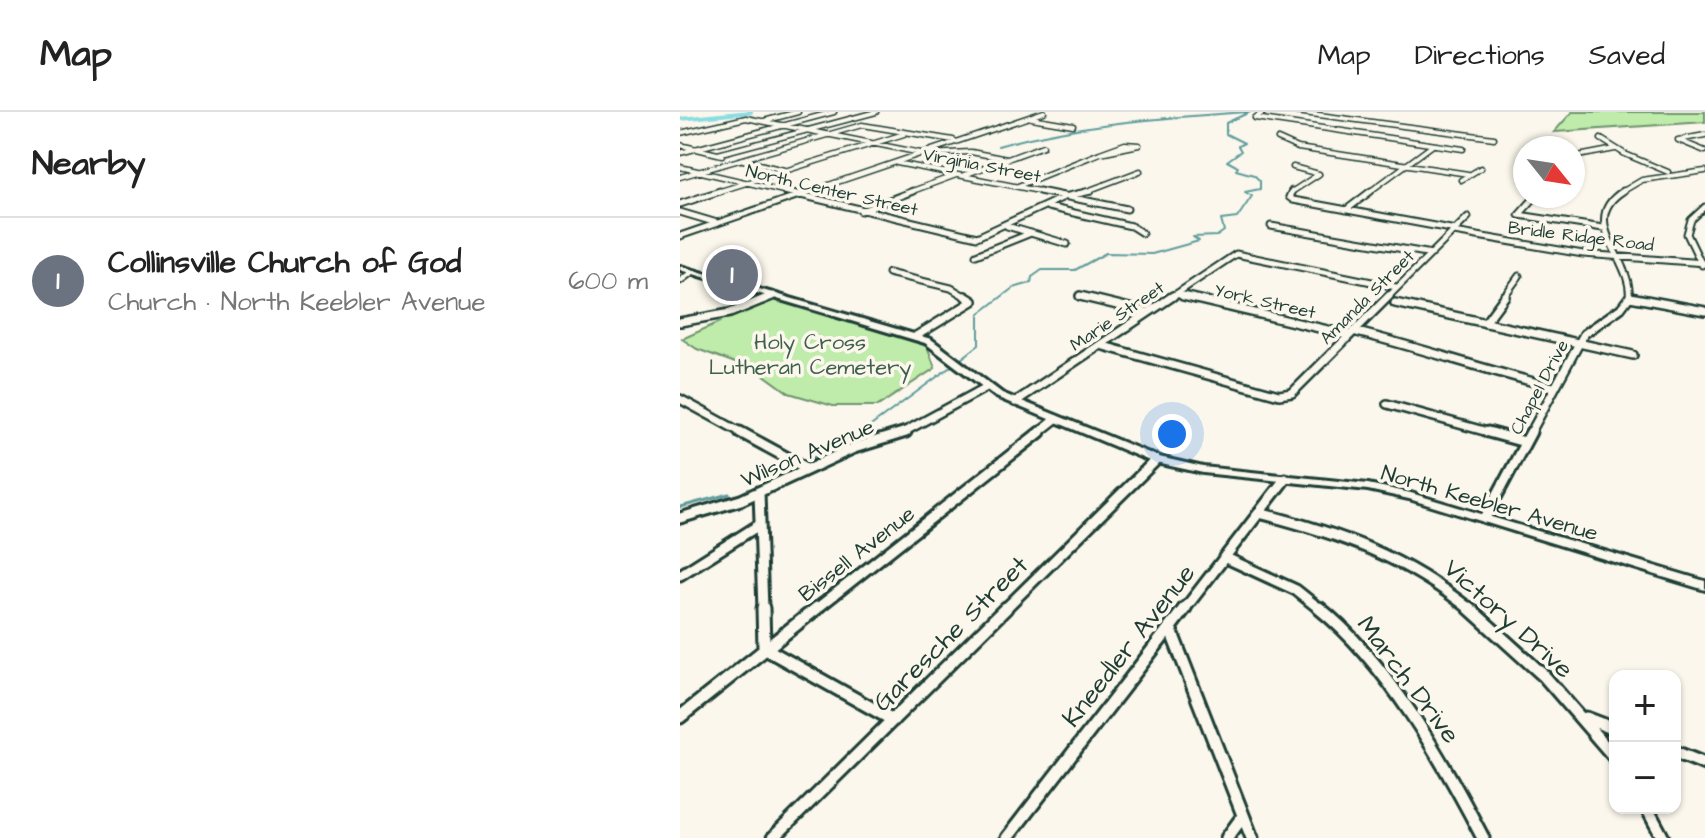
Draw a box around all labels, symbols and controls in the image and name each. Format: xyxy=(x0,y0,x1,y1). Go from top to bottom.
text: Map xyxy=(40,29,112,81)
text: Map xyxy=(1318,36,1371,75)
text: Directions xyxy=(1415,36,1545,75)
text: Saved xyxy=(1589,36,1665,75)
north arrow xyxy=(1513,136,1585,208)
text: Nearby xyxy=(32,140,146,188)
street label: Virginia Street xyxy=(921,142,1044,190)
street label: North Center Street xyxy=(743,159,921,223)
street label: Bridle Ridge Road xyxy=(1506,215,1655,259)
text: Collinsville Church of God xyxy=(108,242,461,284)
street label: Amanda Street xyxy=(1314,244,1421,350)
pin: 1 xyxy=(706,245,758,305)
text: 1 xyxy=(56,263,60,299)
text: 600 m xyxy=(568,263,648,299)
street label: Marie Street xyxy=(1065,275,1170,357)
street label: York Street xyxy=(1212,278,1319,325)
text: Church · North Keebler Avenue xyxy=(108,284,486,320)
park label: Holy Cross Lutheran Cemetery xyxy=(709,327,911,384)
street label: Chapel Drive xyxy=(1504,335,1575,439)
street label: Wilson Avenue xyxy=(736,411,879,495)
your location xyxy=(1152,414,1192,454)
street label: North Keebler Avenue xyxy=(1378,458,1602,549)
street label: Bissell Avenue xyxy=(792,499,922,610)
street label: Garesche Street xyxy=(865,548,1037,720)
street label: Victory Drive xyxy=(1434,551,1581,688)
street label: Kneedler Avenue xyxy=(1054,557,1204,735)
street label: March Drive xyxy=(1348,608,1468,751)
map controls xyxy=(1609,670,1681,814)
button: + xyxy=(1609,670,1681,742)
button: − xyxy=(1609,742,1681,814)

